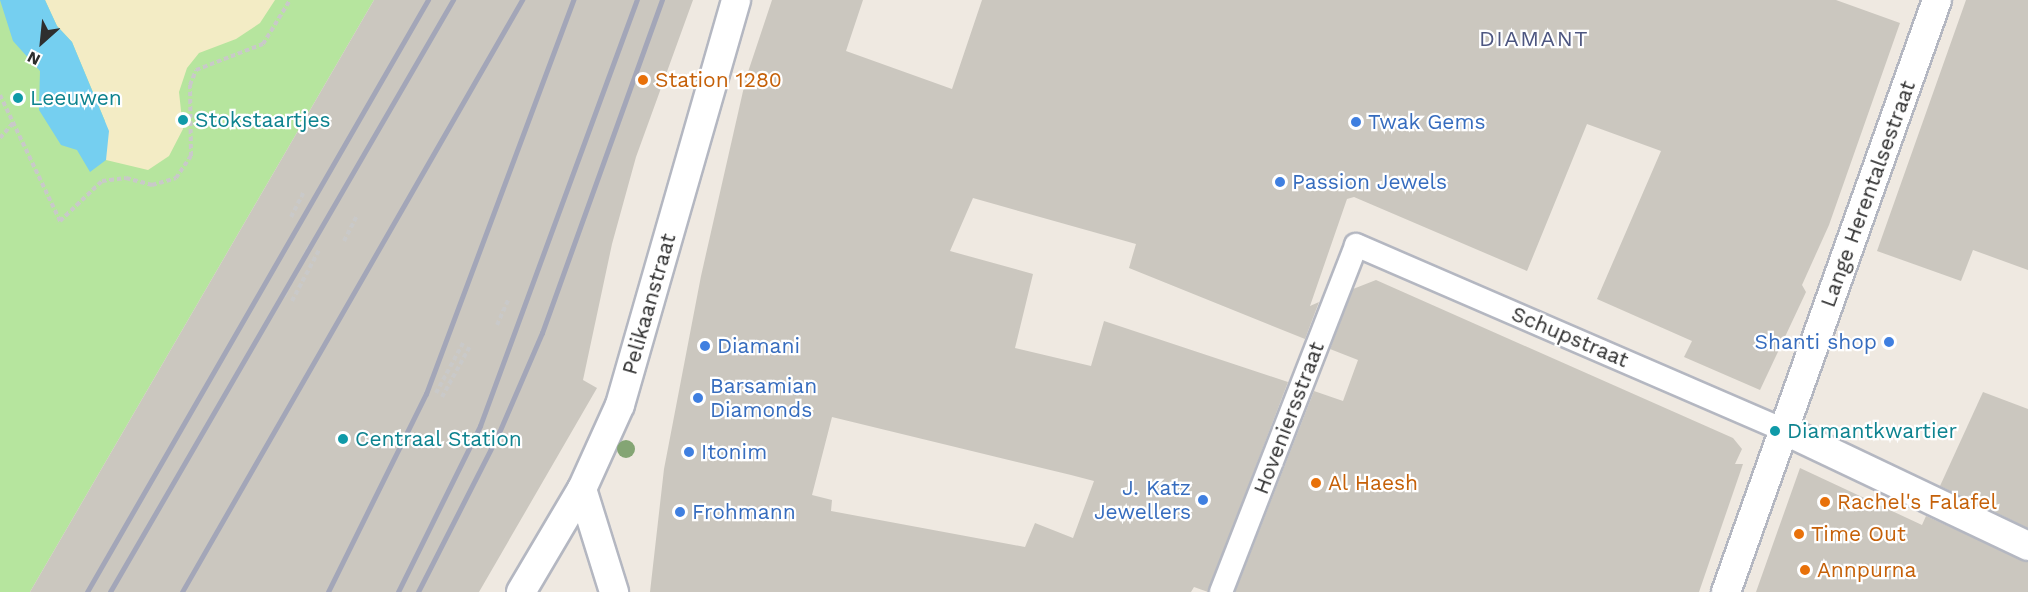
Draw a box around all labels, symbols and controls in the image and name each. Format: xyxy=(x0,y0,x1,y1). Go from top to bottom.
north arrow xyxy=(12,12,72,72)
district label: DIAMANT xyxy=(1479,26,1589,52)
text: N xyxy=(24,47,43,70)
place label: Station 1280 xyxy=(655,67,782,93)
marker: Station 1280 xyxy=(636,73,650,87)
street label: Lange Herentalsestraat xyxy=(1815,77,1921,311)
place label: Leeuwen xyxy=(30,85,122,111)
marker: Leeuwen xyxy=(11,91,25,105)
place label: Stokstaartjes xyxy=(195,107,331,133)
place label: Twak Gems xyxy=(1368,109,1486,135)
marker: Stokstaartjes xyxy=(176,113,190,127)
marker: Twak Gems xyxy=(1349,115,1363,129)
place label: Passion Jewels xyxy=(1292,169,1448,195)
marker: Passion Jewels xyxy=(1273,175,1287,189)
street label: Pelikaanstraat xyxy=(617,231,681,377)
street label: Schupstraat xyxy=(1508,301,1632,373)
place label: Shanti shop xyxy=(1754,329,1877,355)
place label: Diamani xyxy=(717,333,800,359)
marker: Shanti shop xyxy=(1882,335,1896,349)
street label: Hoveniersstraat xyxy=(1248,338,1330,498)
marker: Diamani xyxy=(698,339,712,353)
place label: Barsamian Diamonds xyxy=(710,373,817,423)
marker: Barsamian Diamonds xyxy=(691,391,705,405)
place label: Diamantkwartier xyxy=(1787,418,1957,444)
marker: Diamantkwartier xyxy=(1768,424,1782,438)
place label: Centraal Station xyxy=(355,426,523,452)
marker: Centraal Station xyxy=(336,432,350,446)
place label: Itonim xyxy=(701,439,767,465)
marker: Itonim xyxy=(682,445,696,459)
place label: Al Haesh xyxy=(1328,470,1419,496)
place label: J. Katz Jewellers xyxy=(1094,475,1191,525)
marker: Al Haesh xyxy=(1309,476,1323,490)
place label: Rachel's Falafel xyxy=(1837,489,1997,515)
marker: J. Katz Jewellers xyxy=(1196,493,1210,507)
marker: Rachel's Falafel xyxy=(1818,495,1832,509)
place label: Frohmann xyxy=(692,499,796,525)
marker: Frohmann xyxy=(673,505,687,519)
place label: Time Out xyxy=(1811,521,1906,547)
marker: Time Out xyxy=(1792,527,1806,541)
place label: Annpurna xyxy=(1817,557,1916,583)
marker: Annpurna xyxy=(1798,563,1812,577)

